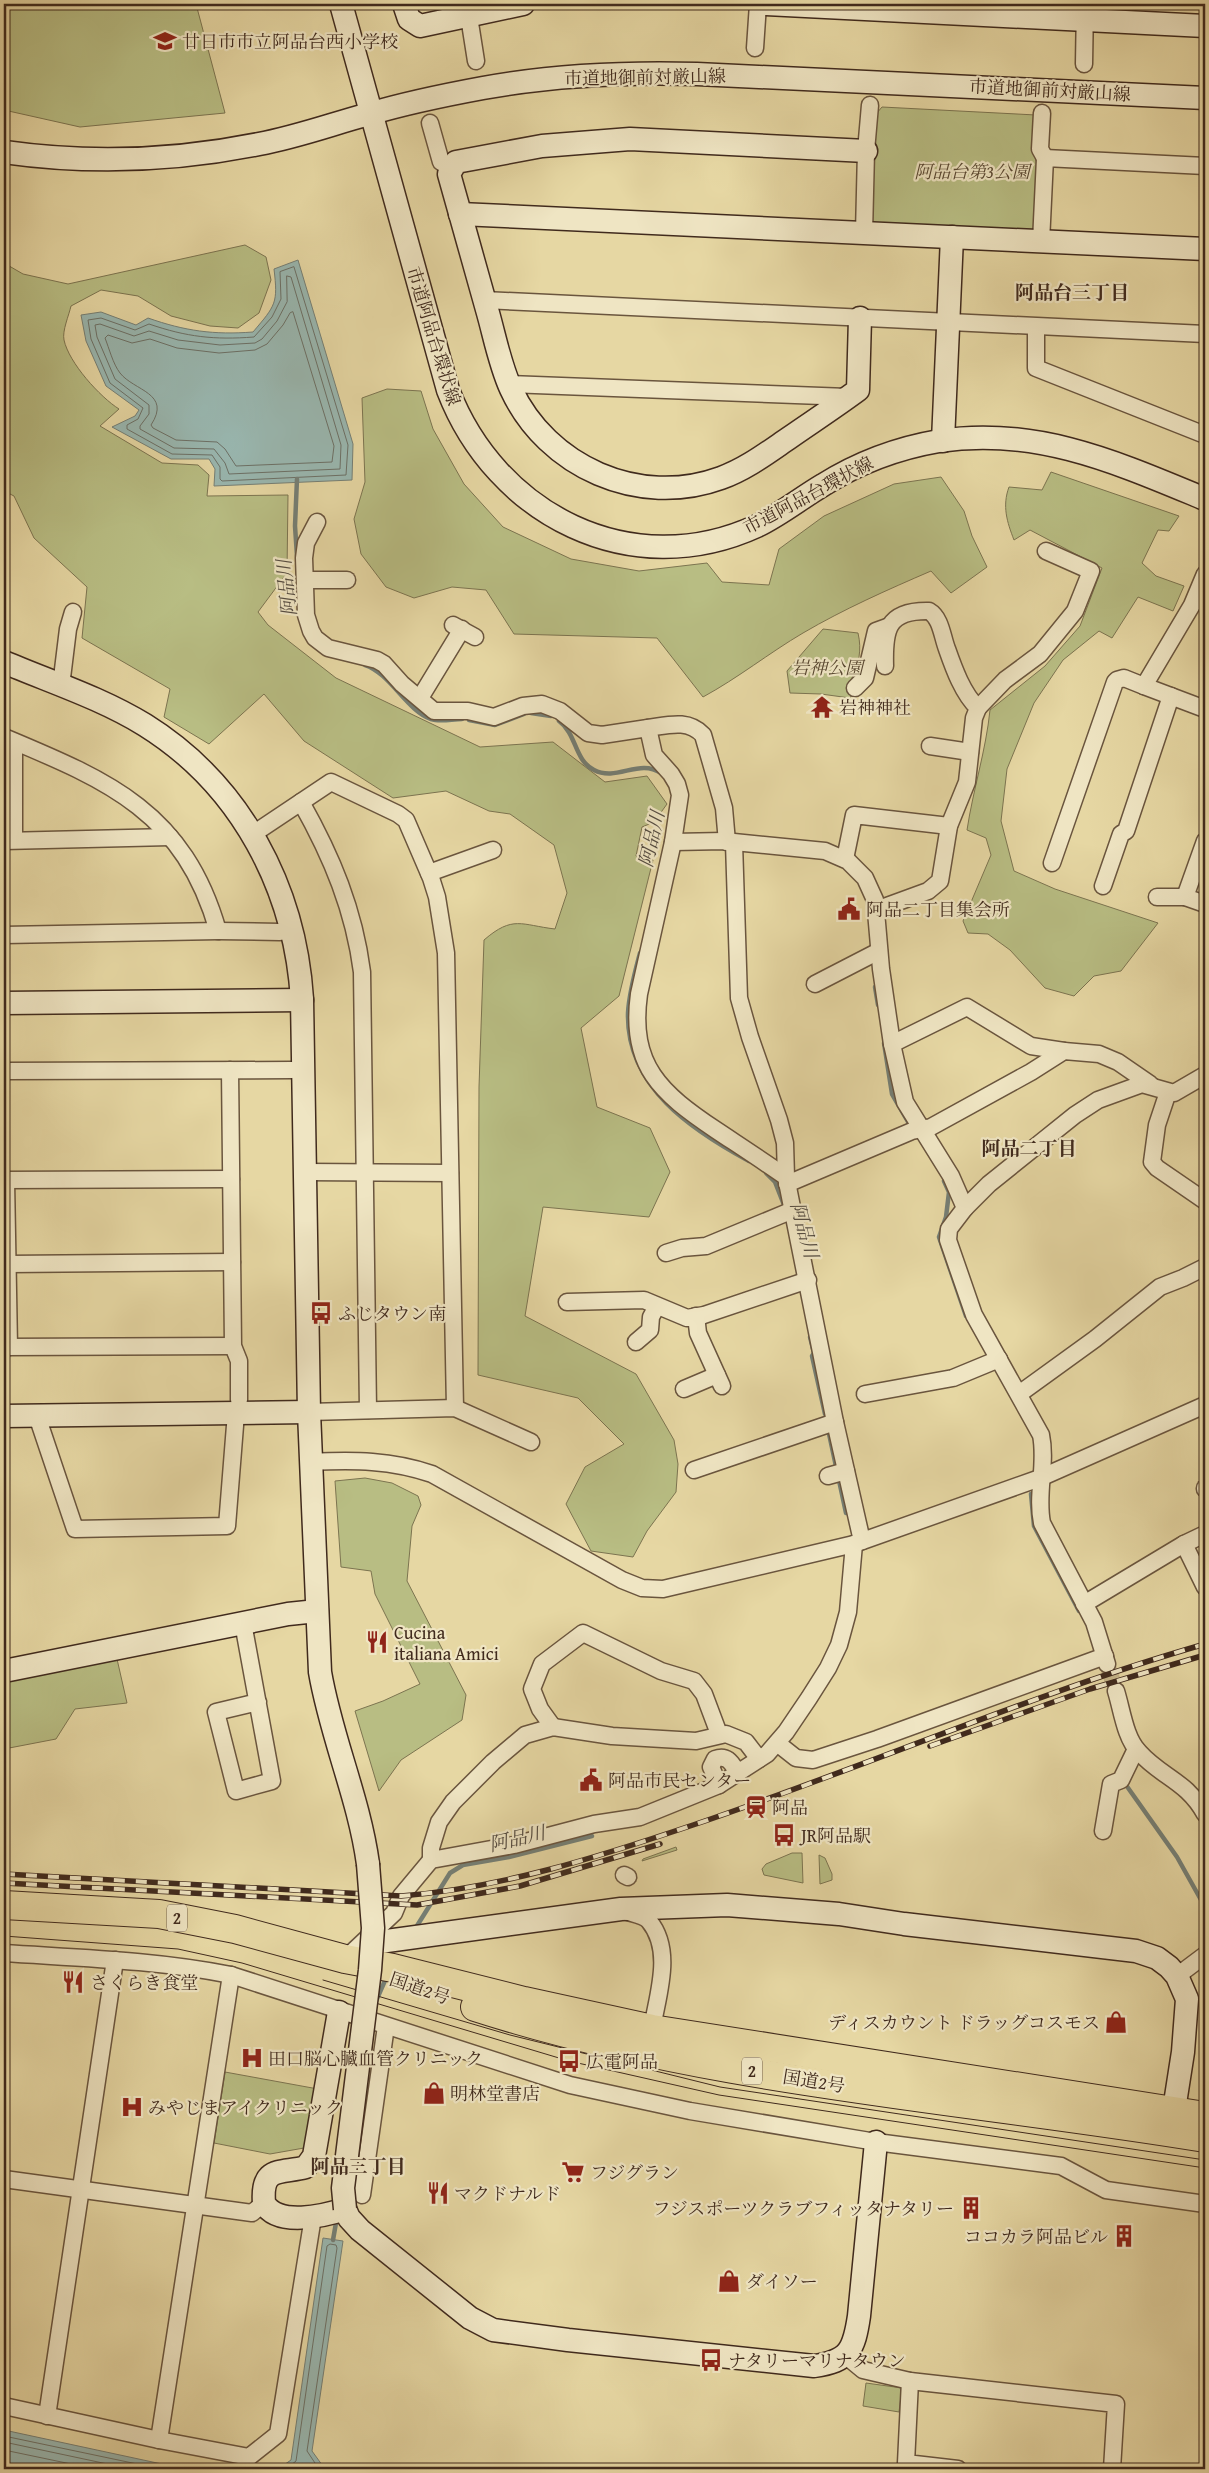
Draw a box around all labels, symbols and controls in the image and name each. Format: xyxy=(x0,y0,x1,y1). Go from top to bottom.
school or university icon: 廿日市市立阿品台西小学校 xyxy=(152,28,178,54)
place label: 廿日市市立阿品台西小学校 xyxy=(182,28,398,55)
street label: 市道地御前対厳山線 xyxy=(564,62,726,92)
street label: 市道地御前対厳山線 xyxy=(968,72,1132,108)
park label: 阿品台第3公園 xyxy=(914,158,1033,185)
street label: 市道阿品台環状線 xyxy=(400,263,468,409)
district label: 阿品台三丁目 xyxy=(1015,278,1129,306)
street label: 市道阿品台環状線 xyxy=(738,449,878,541)
water label: 阿品川 xyxy=(269,556,303,618)
park label: 岩神公園 xyxy=(791,654,866,681)
temple icon: 岩神神社 xyxy=(809,694,835,720)
place label: 岩神神社 xyxy=(839,694,911,721)
water label: 阿品川 xyxy=(631,806,672,870)
public building icon: 阿品二丁目集会所 xyxy=(836,896,862,922)
place label: 阿品二丁目集会所 xyxy=(866,896,1010,923)
district label: 阿品二丁目 xyxy=(981,1134,1077,1162)
water label: 阿品川 xyxy=(784,1199,826,1263)
bus stop icon: ふじタウン南 xyxy=(308,1300,334,1326)
place label: ふじタウン南 xyxy=(338,1300,446,1327)
place label: Cucina italiana Amici xyxy=(394,1619,499,1667)
restaurant icon: Cucina italiana Amici xyxy=(364,1629,390,1655)
public building icon: 阿品市民センター xyxy=(578,1767,604,1793)
place label: 阿品市民センター xyxy=(608,1767,751,1794)
station icon: 阿品 xyxy=(743,1794,769,1820)
place label: 阿品 xyxy=(772,1794,808,1821)
water label: 阿品川 xyxy=(486,1817,550,1858)
bus stop icon: JR阿品駅 xyxy=(771,1822,797,1848)
place label: JR阿品駅 xyxy=(799,1822,871,1849)
road number: 2 xyxy=(167,1905,187,1932)
street label: 国道2号 xyxy=(386,1965,454,2011)
restaurant icon: さくらき食堂 xyxy=(60,1969,86,1995)
place label: さくらき食堂 xyxy=(90,1969,198,1996)
place label: ディスカウント ドラッグコスモス xyxy=(828,2009,1100,2036)
shop icon: ディスカウント ドラッグコスモス xyxy=(1103,2009,1129,2035)
hospital icon: 田口脳心臓血管クリニック xyxy=(239,2045,265,2071)
place label: 田口脳心臓血管クリニック xyxy=(268,2045,483,2072)
bus stop icon: 広電阿品 xyxy=(556,2048,582,2074)
place label: 広電阿品 xyxy=(586,2048,658,2075)
road number: 2 xyxy=(742,2058,762,2084)
street label: 国道2号 xyxy=(781,2063,847,2099)
shop icon: 明林堂書店 xyxy=(421,2080,447,2106)
place label: 明林堂書店 xyxy=(450,2080,540,2107)
hospital icon: みやじまアイクリニック xyxy=(119,2094,145,2120)
place label: みやじまアイクリニック xyxy=(148,2094,343,2121)
district label: 阿品三丁目 xyxy=(310,2152,406,2180)
supermarket icon: フジグラン xyxy=(560,2159,586,2185)
place label: フジグラン xyxy=(590,2159,679,2186)
restaurant icon: マクドナルド xyxy=(425,2180,451,2206)
place label: マクドナルド xyxy=(454,2180,561,2207)
place label: フジスポーツクラブフィッタナタリー xyxy=(653,2195,954,2222)
building icon: フジスポーツクラブフィッタナタリー xyxy=(958,2195,984,2221)
place label: ココカラ阿品ビル xyxy=(964,2223,1108,2250)
building icon: ココカラ阿品ビル xyxy=(1111,2223,1137,2249)
shop icon: ダイソー xyxy=(716,2268,742,2294)
place label: ダイソー xyxy=(746,2268,818,2295)
bus stop icon: ナタリーマリナタウン xyxy=(698,2347,724,2373)
place label: ナタリーマリナタウン xyxy=(728,2347,906,2374)

